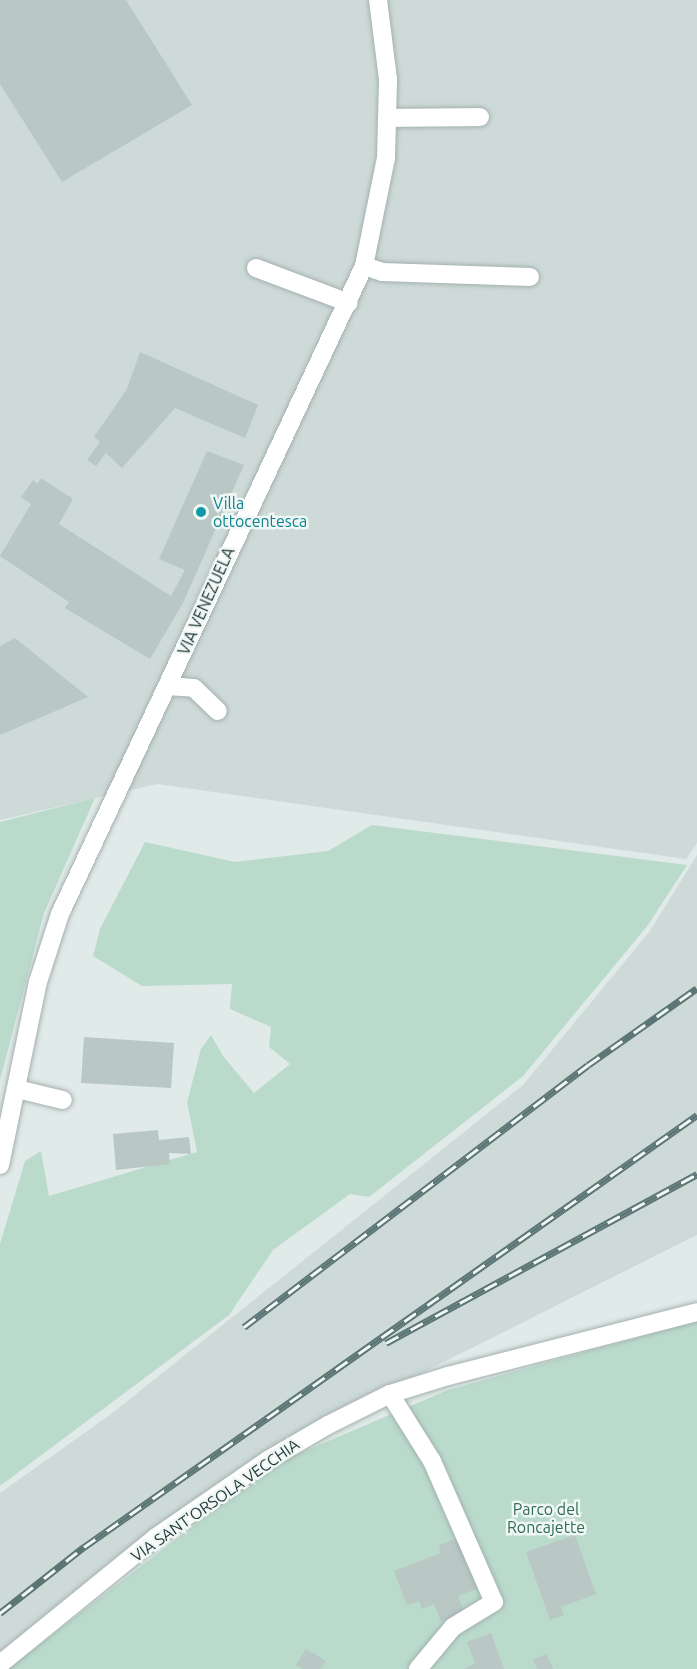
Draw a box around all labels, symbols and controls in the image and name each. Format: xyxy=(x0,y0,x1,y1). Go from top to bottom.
place label: Villa ottocentesca xyxy=(213,493,307,531)
marker: Villa ottocentesca xyxy=(194,505,208,519)
street label: VIA VENEZUELA xyxy=(174,544,238,658)
street label: VIA SANT'ORSOLA VECCHIA xyxy=(127,1435,303,1565)
park label: Parco del Roncajette xyxy=(507,1499,585,1537)

